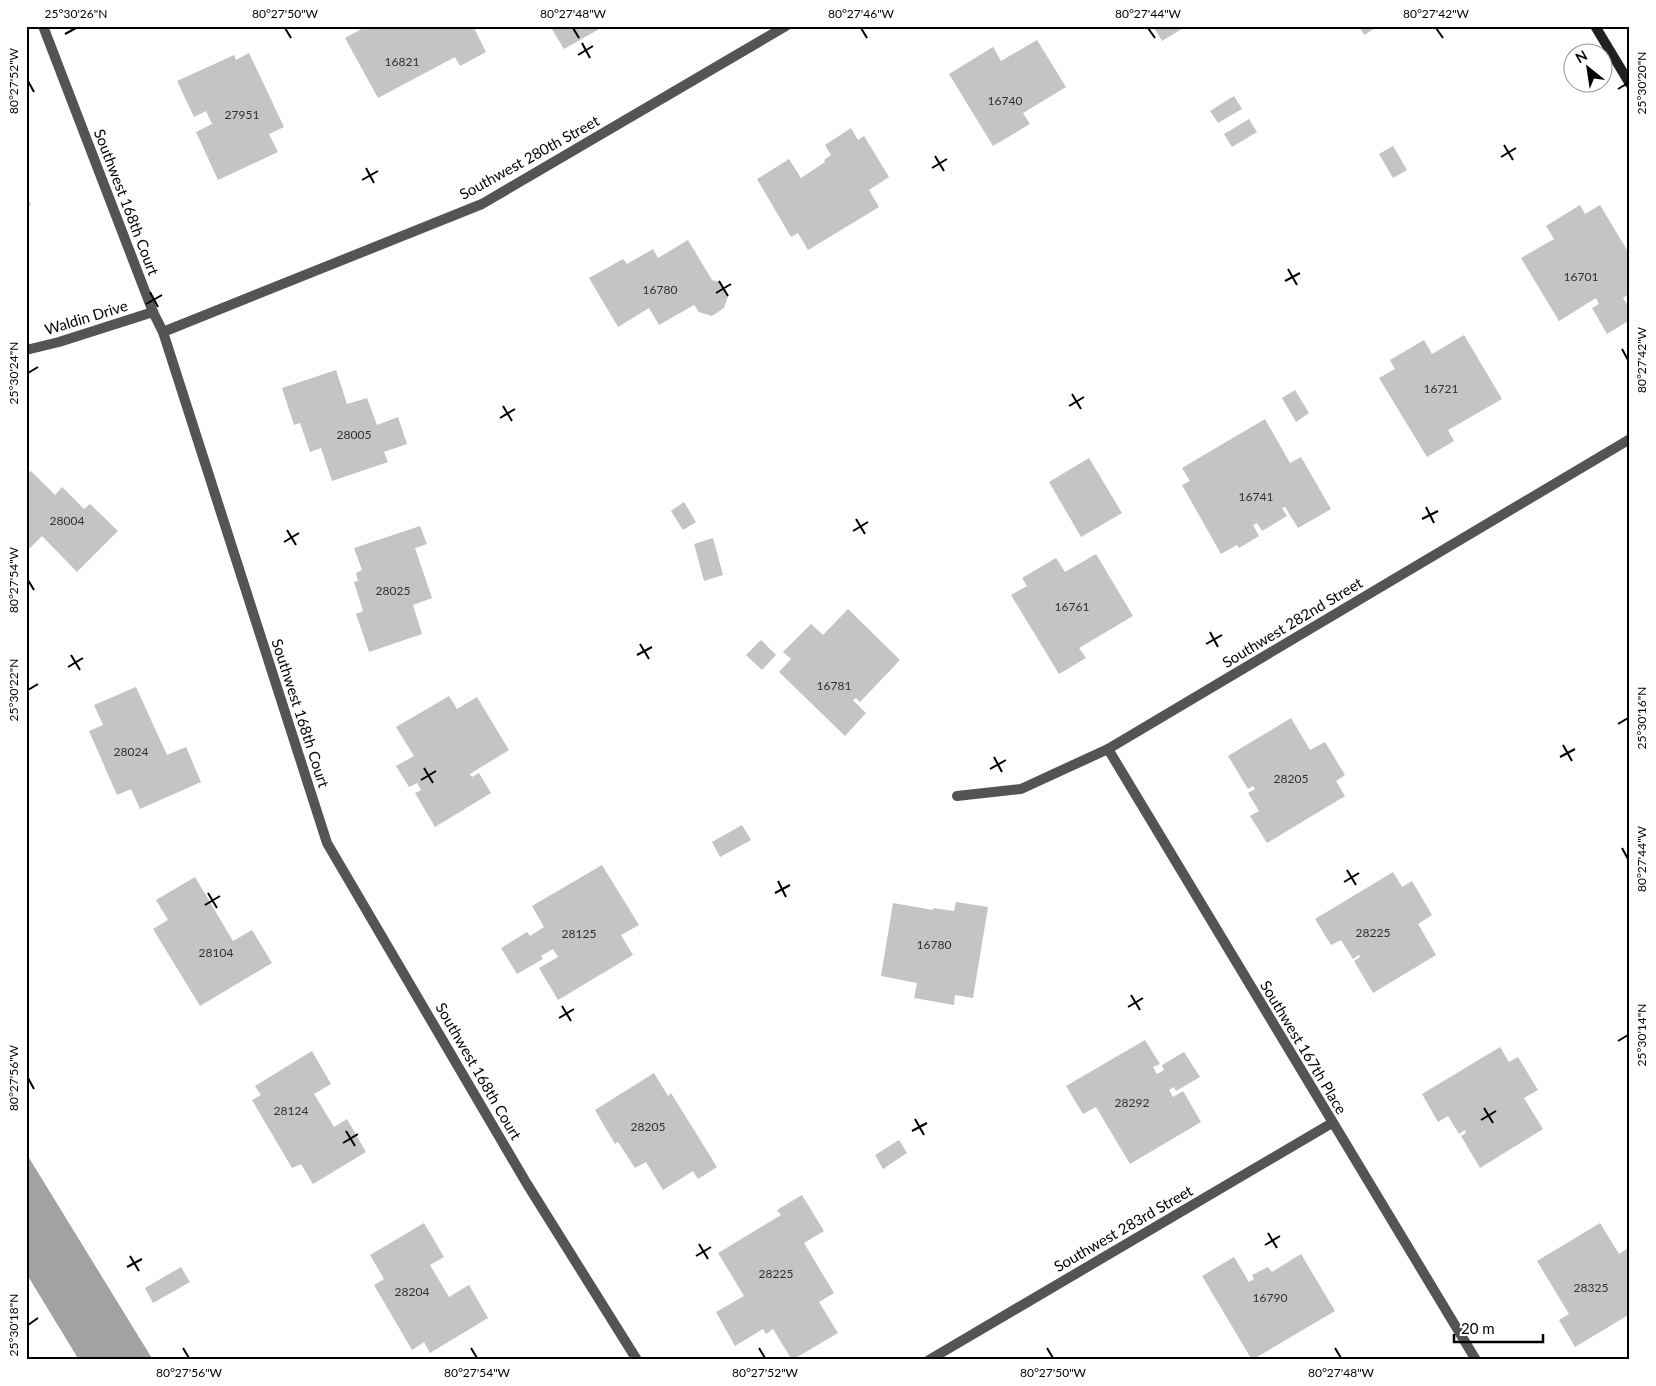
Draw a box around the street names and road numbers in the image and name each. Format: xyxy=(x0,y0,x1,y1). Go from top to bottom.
street label: Southwest 280th Street xyxy=(456,111,603,203)
street label: Southwest 168th Court xyxy=(91,126,163,278)
street label: Waldin Drive xyxy=(42,296,130,338)
street label: Southwest 282nd Street xyxy=(1219,573,1366,671)
street label: Southwest 168th Court xyxy=(268,636,334,790)
street label: Southwest 167th Place xyxy=(1257,977,1351,1117)
street label: Southwest 168th Court xyxy=(432,999,526,1143)
street label: Southwest 283rd Street xyxy=(1051,1181,1196,1275)

